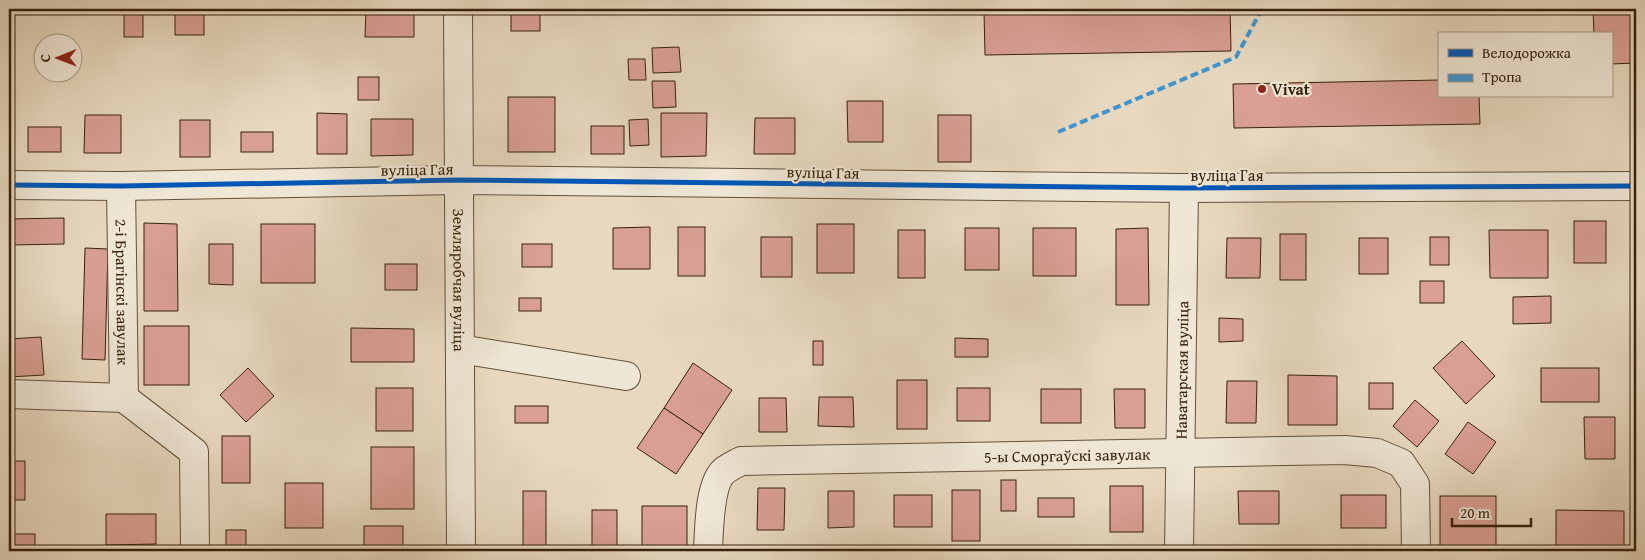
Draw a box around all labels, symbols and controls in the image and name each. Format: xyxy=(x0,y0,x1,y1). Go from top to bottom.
north arrow xyxy=(32,32,82,82)
legend xyxy=(1438,32,1612,98)
text: Велодорожка xyxy=(1482,42,1572,63)
text: С xyxy=(35,54,55,62)
text: Тропа xyxy=(1482,66,1523,87)
place label: Vivat xyxy=(1272,77,1310,101)
marker: Vivat xyxy=(1256,83,1268,95)
street label: вуліца Гая xyxy=(380,156,454,182)
street label: вуліца Гая xyxy=(786,159,860,185)
street label: вуліца Гая xyxy=(1191,163,1263,187)
street label: Земляробчая вуліца xyxy=(447,208,472,352)
street label: 2-і Брагінскі завулак xyxy=(109,219,136,366)
street label: Наватарская вуліца xyxy=(1169,300,1194,439)
street label: 5-ы Сморгаўскі завулак xyxy=(984,442,1151,469)
scale bar xyxy=(1452,495,1531,527)
text: 20 m xyxy=(1460,502,1491,523)

